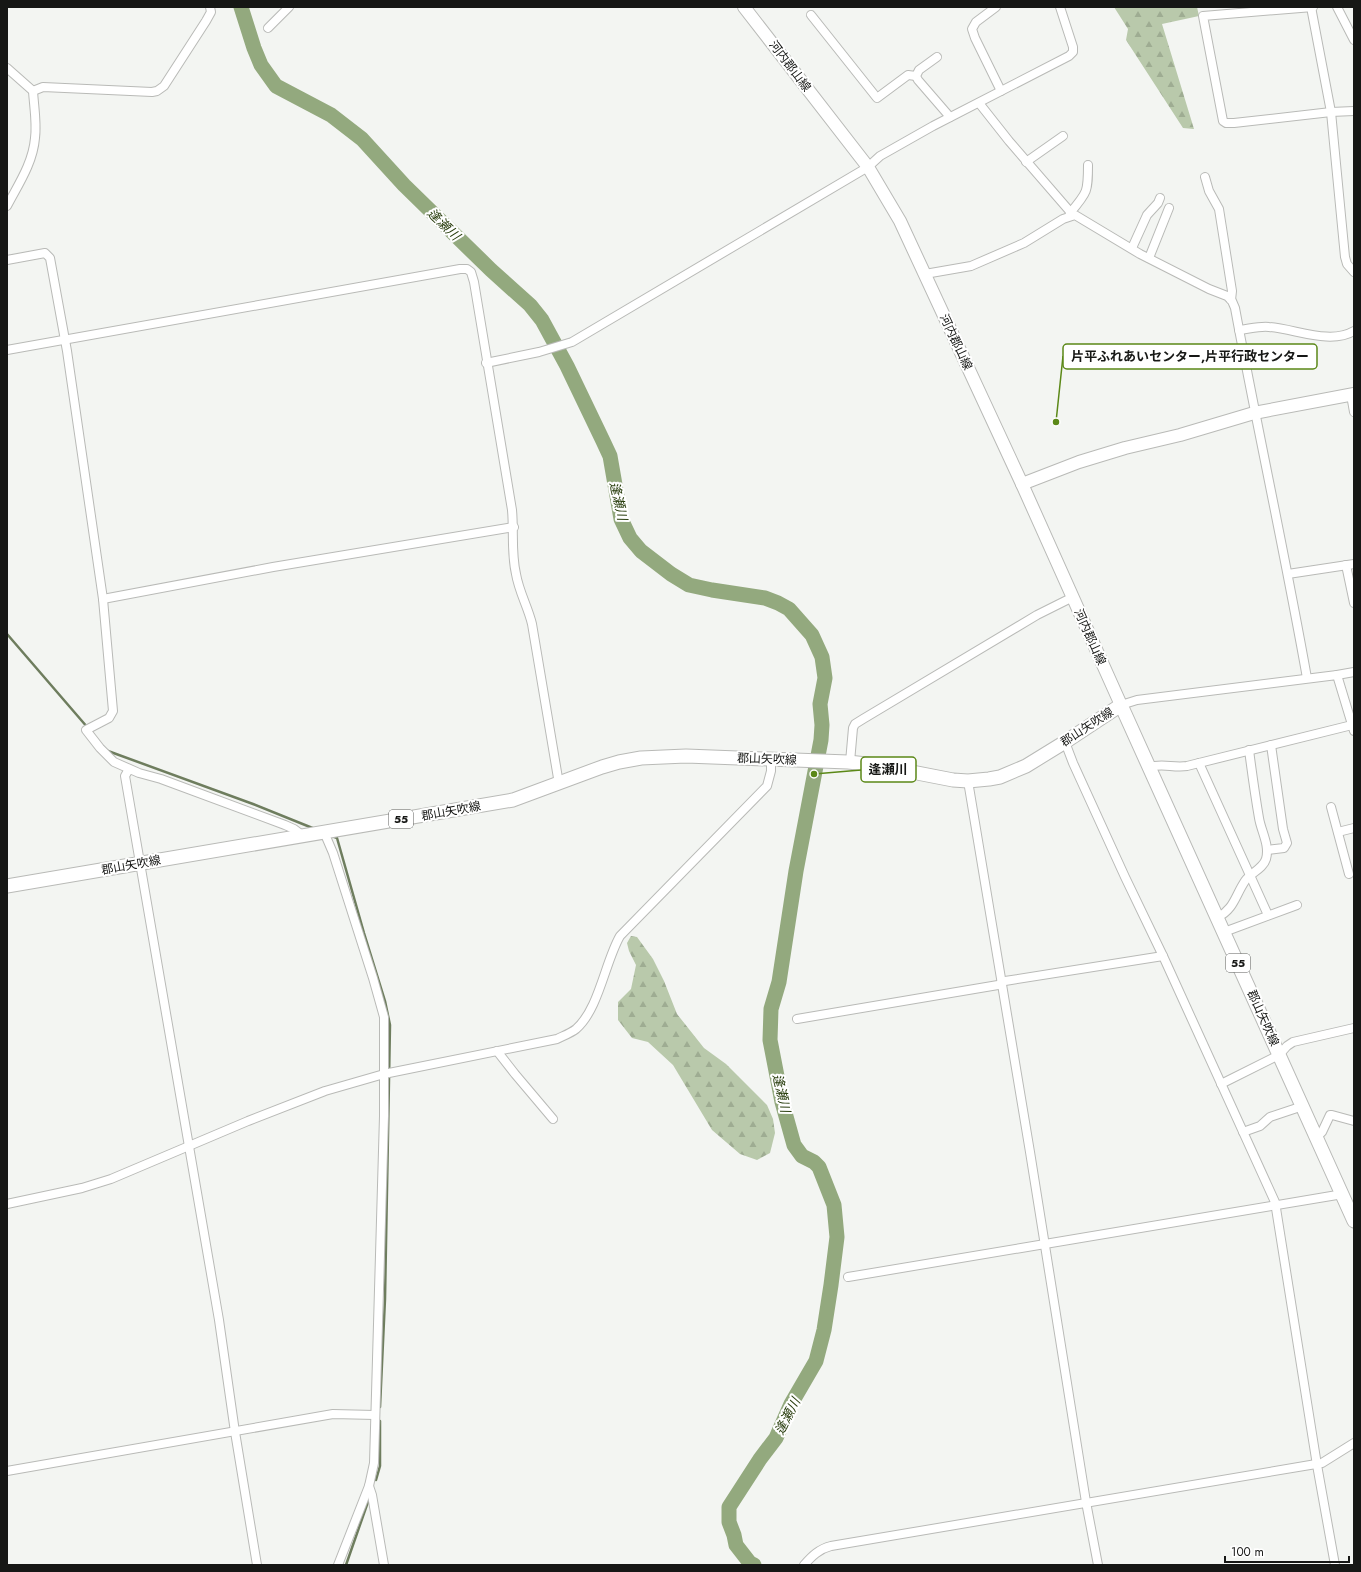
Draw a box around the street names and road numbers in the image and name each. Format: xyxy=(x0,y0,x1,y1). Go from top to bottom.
street label: 河内郡山線 xyxy=(765,37,815,95)
street label: 河内郡山線 xyxy=(935,311,977,373)
street label: 河内郡山線 xyxy=(1070,606,1110,668)
street label: 郡山矢吹線 xyxy=(1057,703,1117,751)
street label: 郡山矢吹線 xyxy=(737,749,797,769)
street label: 郡山矢吹線 xyxy=(420,797,482,825)
road number: 55 xyxy=(389,810,413,828)
street label: 郡山矢吹線 xyxy=(100,851,162,879)
road number: 55 xyxy=(1226,954,1250,972)
street label: 郡山矢吹線 xyxy=(1243,987,1283,1049)

